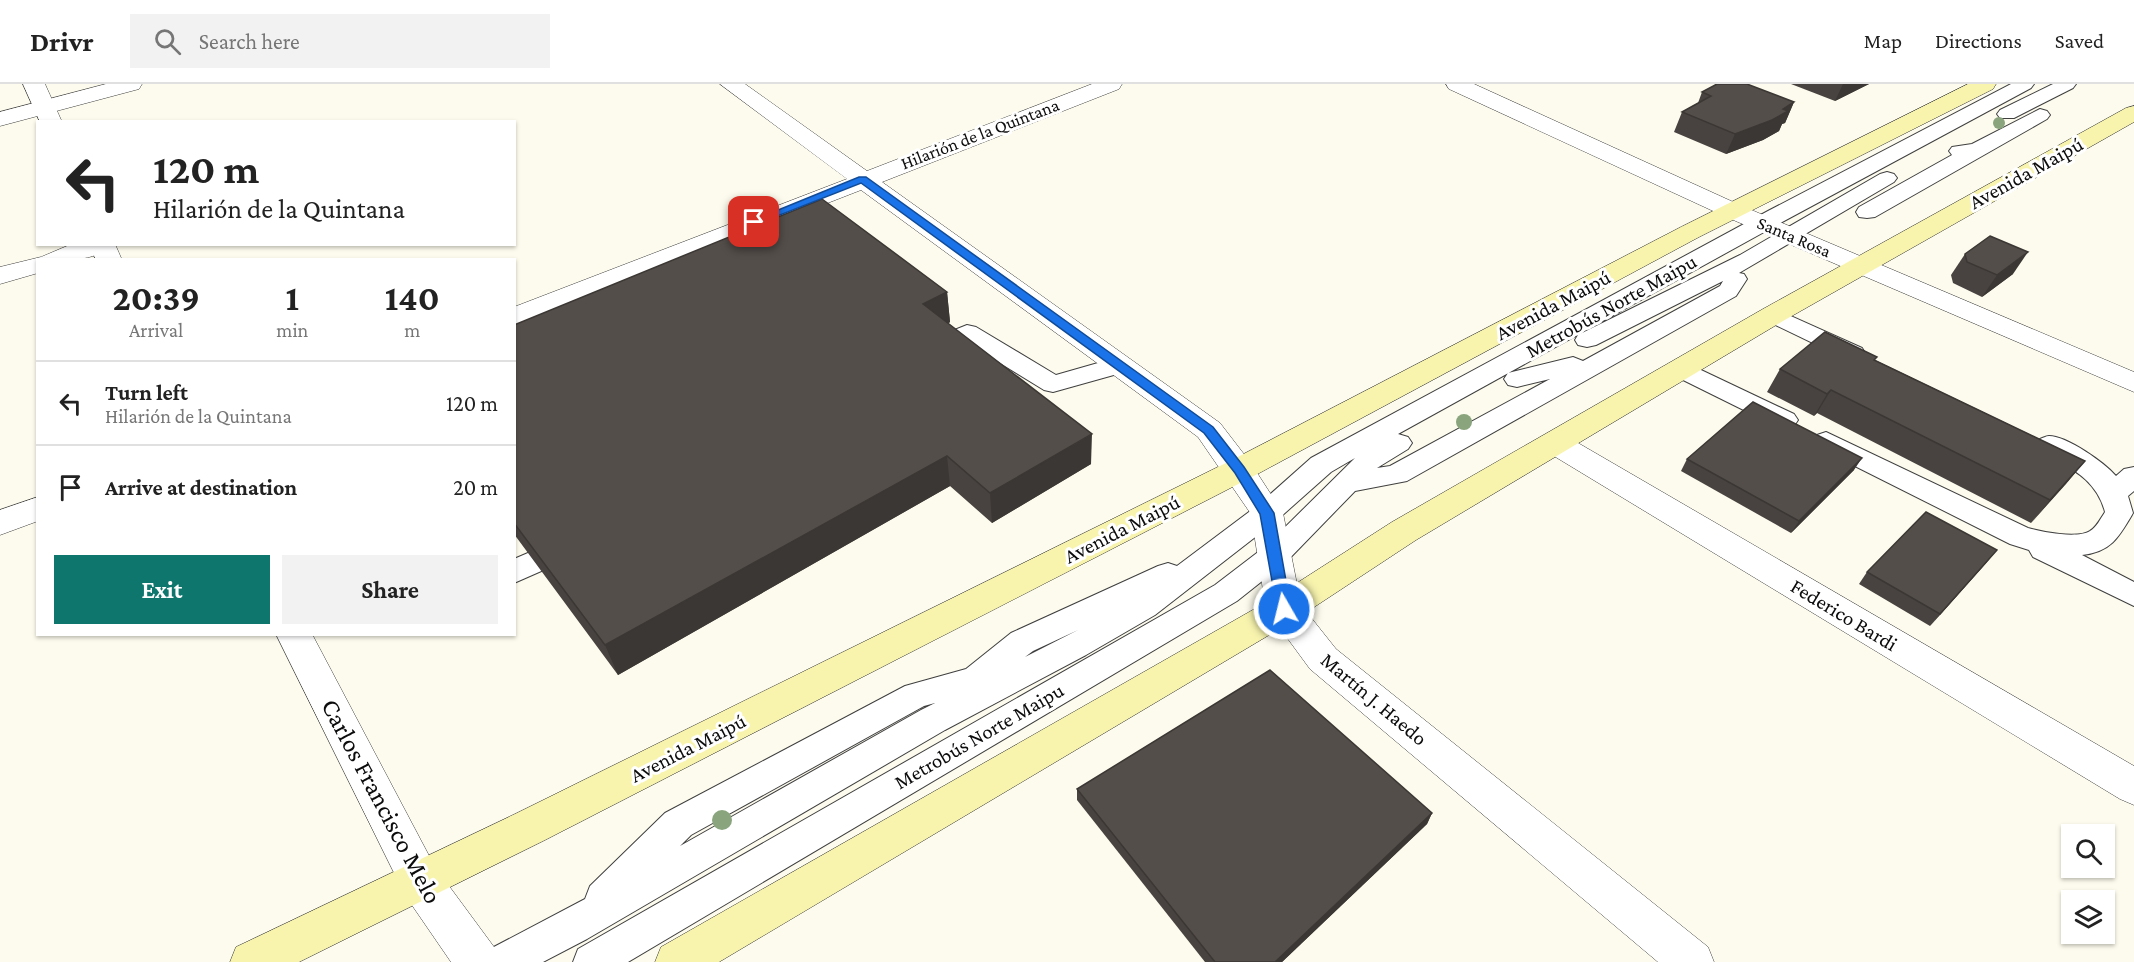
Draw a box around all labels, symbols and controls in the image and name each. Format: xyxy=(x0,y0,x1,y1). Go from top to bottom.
search box xyxy=(130,14,550,68)
icon: search xyxy=(151,25,184,58)
text: Drivr xyxy=(30,26,94,57)
text: Search here xyxy=(199,29,300,54)
text: Map xyxy=(1864,29,1902,53)
text: Directions xyxy=(1935,29,2022,53)
text: Saved xyxy=(2055,29,2104,53)
street label: Hilarión de la Quintana xyxy=(898,95,1062,173)
street label: Avenida Maipú xyxy=(1965,132,2087,214)
icon: left xyxy=(54,144,132,222)
text: 120 m xyxy=(153,145,259,192)
text: Hilarión de la Quintana xyxy=(153,194,405,224)
pin xyxy=(728,196,779,247)
icon: arrive xyxy=(737,205,770,238)
street label: Santa Rosa xyxy=(1754,213,1834,261)
street label: Metrobús Norte Maipu xyxy=(1521,249,1701,363)
street label: Avenida Maipú xyxy=(1492,265,1614,345)
text: 20:39 xyxy=(112,278,200,318)
text: 1 xyxy=(286,278,299,318)
text: 140 xyxy=(385,278,440,318)
text: Arrival xyxy=(129,319,183,341)
text: min xyxy=(276,319,308,341)
text: m xyxy=(404,319,420,341)
text: Turn left xyxy=(105,380,188,405)
icon: left xyxy=(54,387,87,420)
text: 120 m xyxy=(446,391,498,416)
text: Hilarión de la Quintana xyxy=(105,405,292,427)
icon: arrive xyxy=(54,471,87,504)
text: Arrive at destination xyxy=(105,475,297,500)
text: 20 m xyxy=(453,475,498,500)
street label: Avenida Maipú xyxy=(1060,490,1184,568)
button: Exit xyxy=(54,555,270,624)
button: Share xyxy=(282,555,498,624)
street label: Federico Bardi xyxy=(1786,574,1902,656)
position arrow xyxy=(1252,577,1316,641)
street label: Martín J. Haedo xyxy=(1316,648,1432,750)
street label: Metrobús Norte Maipu xyxy=(890,678,1068,794)
street label: Carlos Francisco Melo xyxy=(315,694,448,908)
street label: Avenida Maipú xyxy=(626,709,750,787)
map controls xyxy=(2061,824,2115,944)
button: search xyxy=(2061,824,2115,878)
button: layers xyxy=(2061,890,2115,944)

